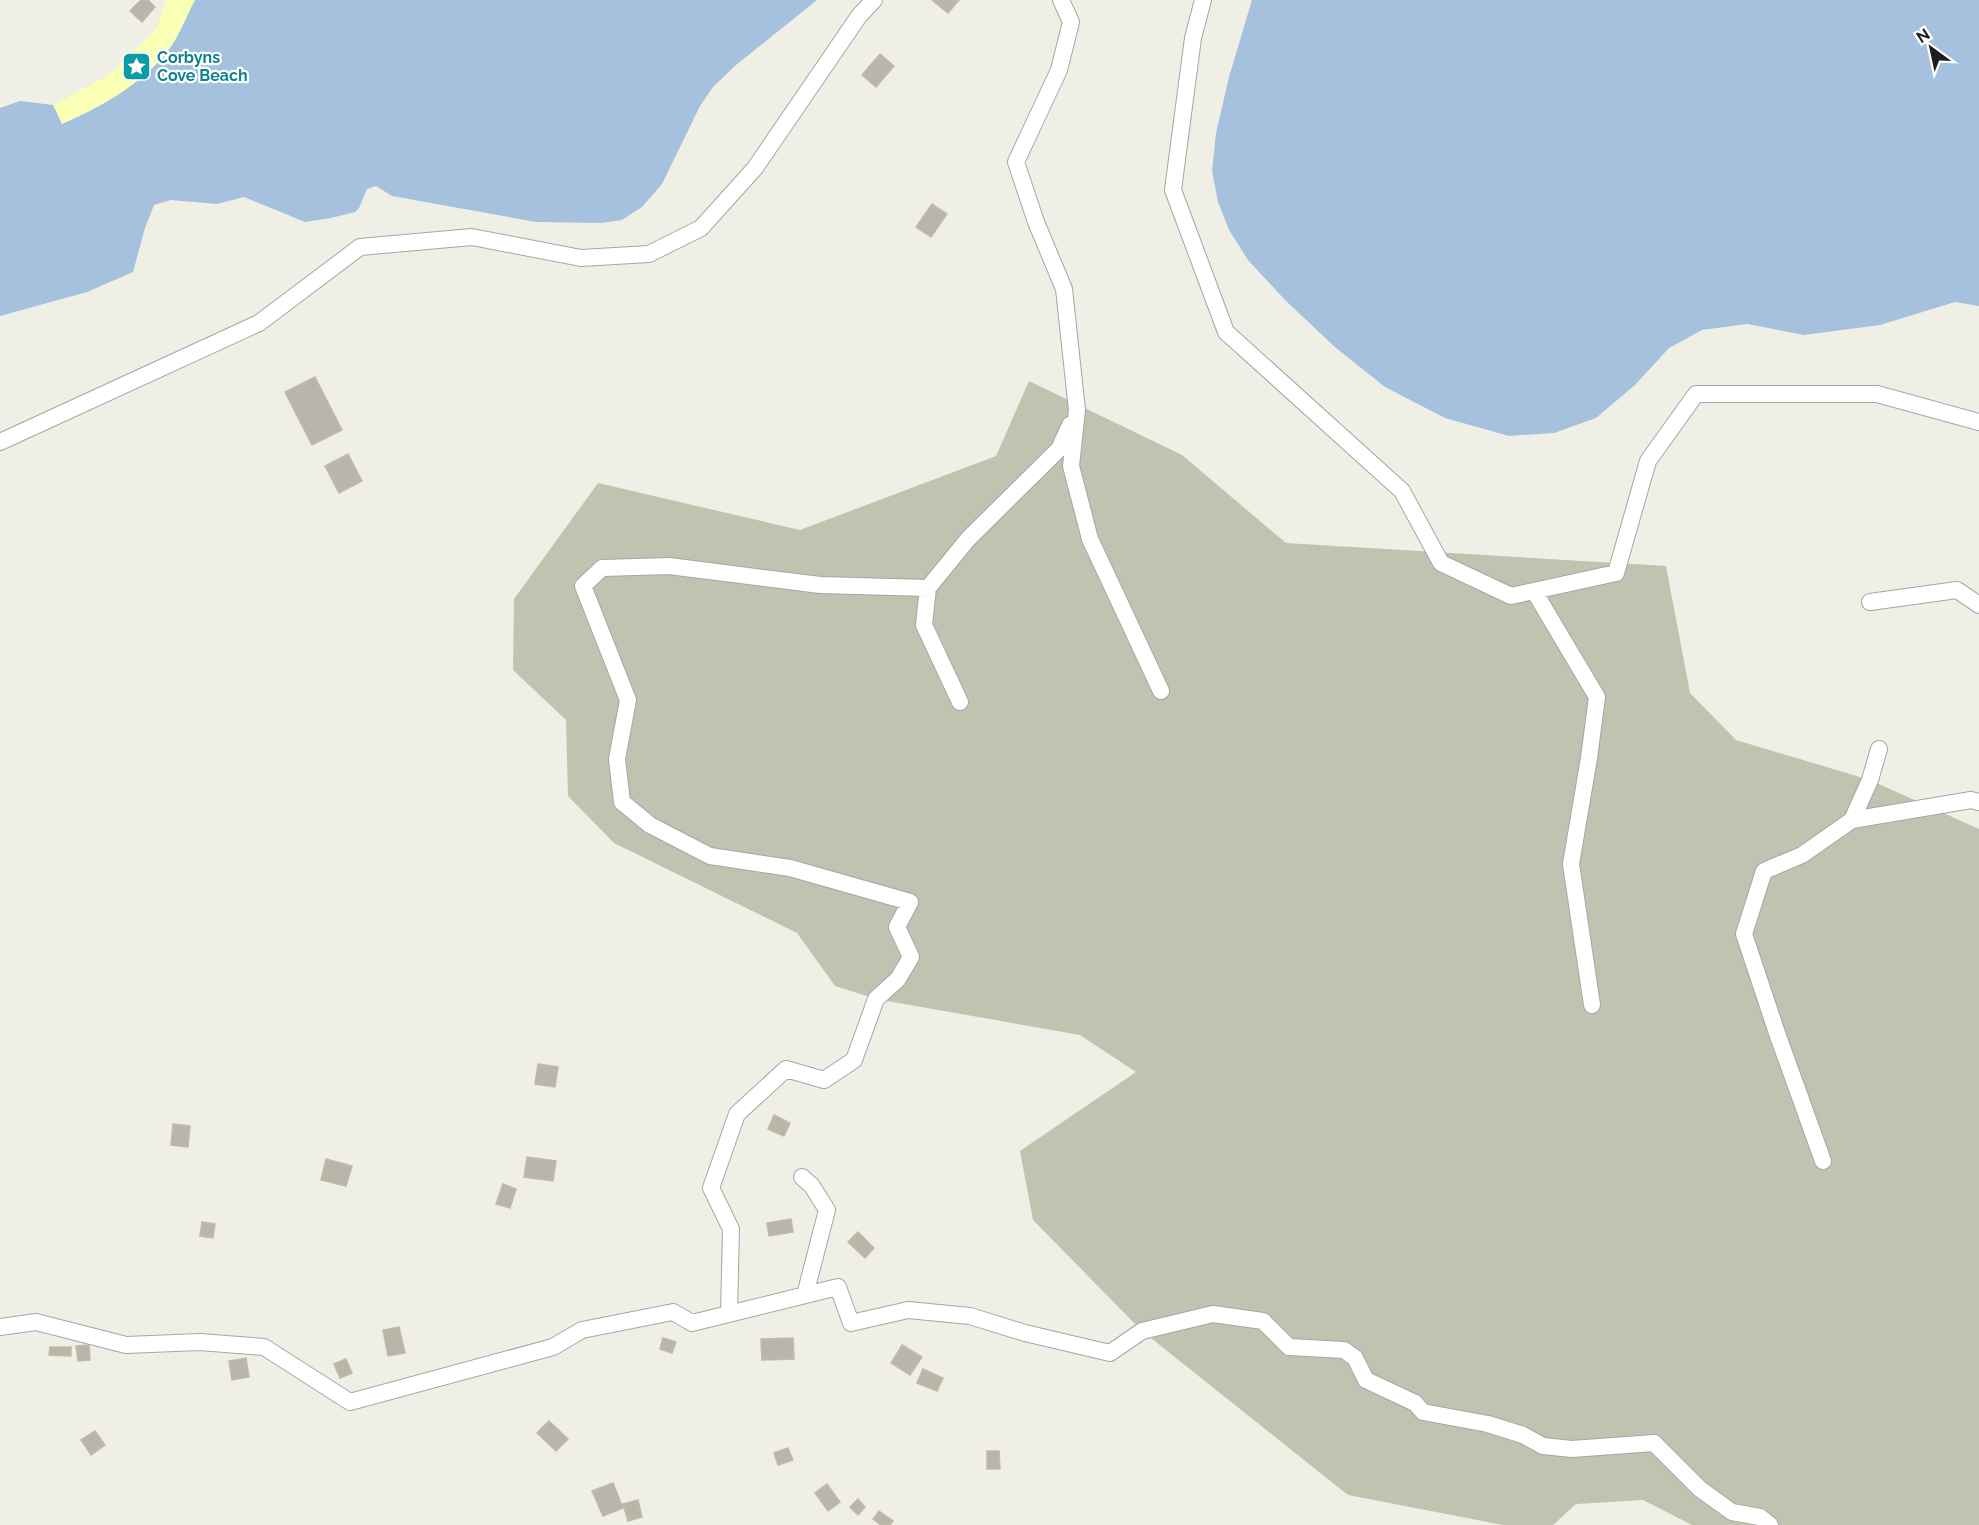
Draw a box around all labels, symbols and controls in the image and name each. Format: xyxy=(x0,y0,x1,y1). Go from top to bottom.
north arrow xyxy=(1901,18,1961,78)
text: N xyxy=(1913,25,1933,47)
place label: Corbyns Cove Beach xyxy=(157,48,248,85)
place icon: Corbyns Cove Beach xyxy=(120,50,152,82)

